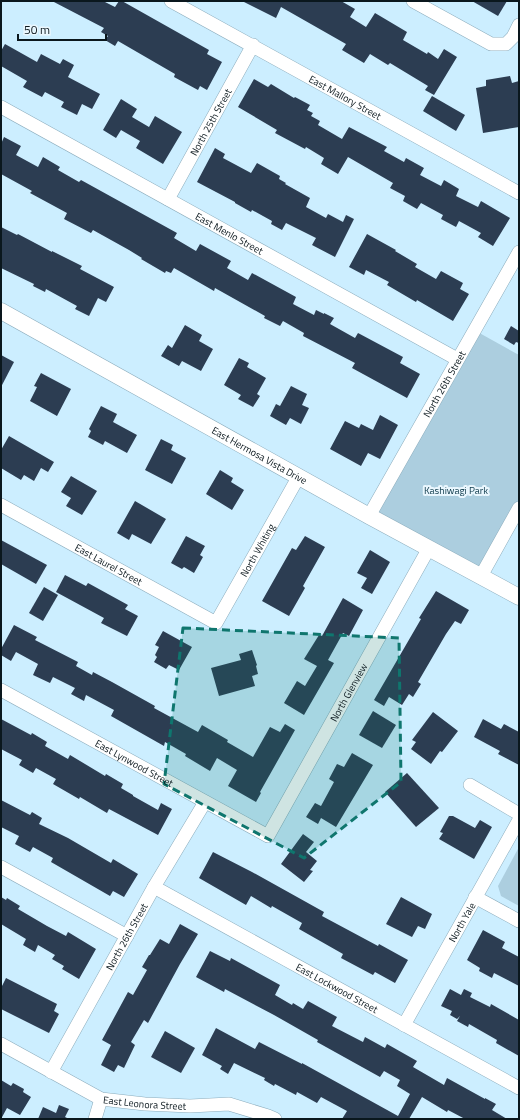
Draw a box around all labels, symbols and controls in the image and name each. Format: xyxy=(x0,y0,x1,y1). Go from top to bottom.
scale bar xyxy=(18,16,106,42)
text: 50 m xyxy=(24,20,50,39)
street label: East Mallory Street xyxy=(306,71,385,123)
street label: North 25th Street xyxy=(186,85,235,158)
street label: East Menlo Street xyxy=(193,208,266,258)
street label: North 26th Street xyxy=(419,347,469,420)
street label: East Hermosa Vista Drive xyxy=(209,422,310,488)
park label: Kashiwagi Park xyxy=(424,483,488,498)
street label: North Whiting xyxy=(236,521,278,580)
street label: East Laurel Street xyxy=(72,540,146,589)
street label: North Glenview xyxy=(326,660,371,724)
street label: East Lynwood Street xyxy=(93,735,177,791)
street label: North Yale xyxy=(445,899,479,945)
street label: North 26th Street xyxy=(102,900,151,973)
street label: East Lockwood Street xyxy=(293,959,381,1017)
street label: East Leonora Street xyxy=(102,1092,187,1113)

